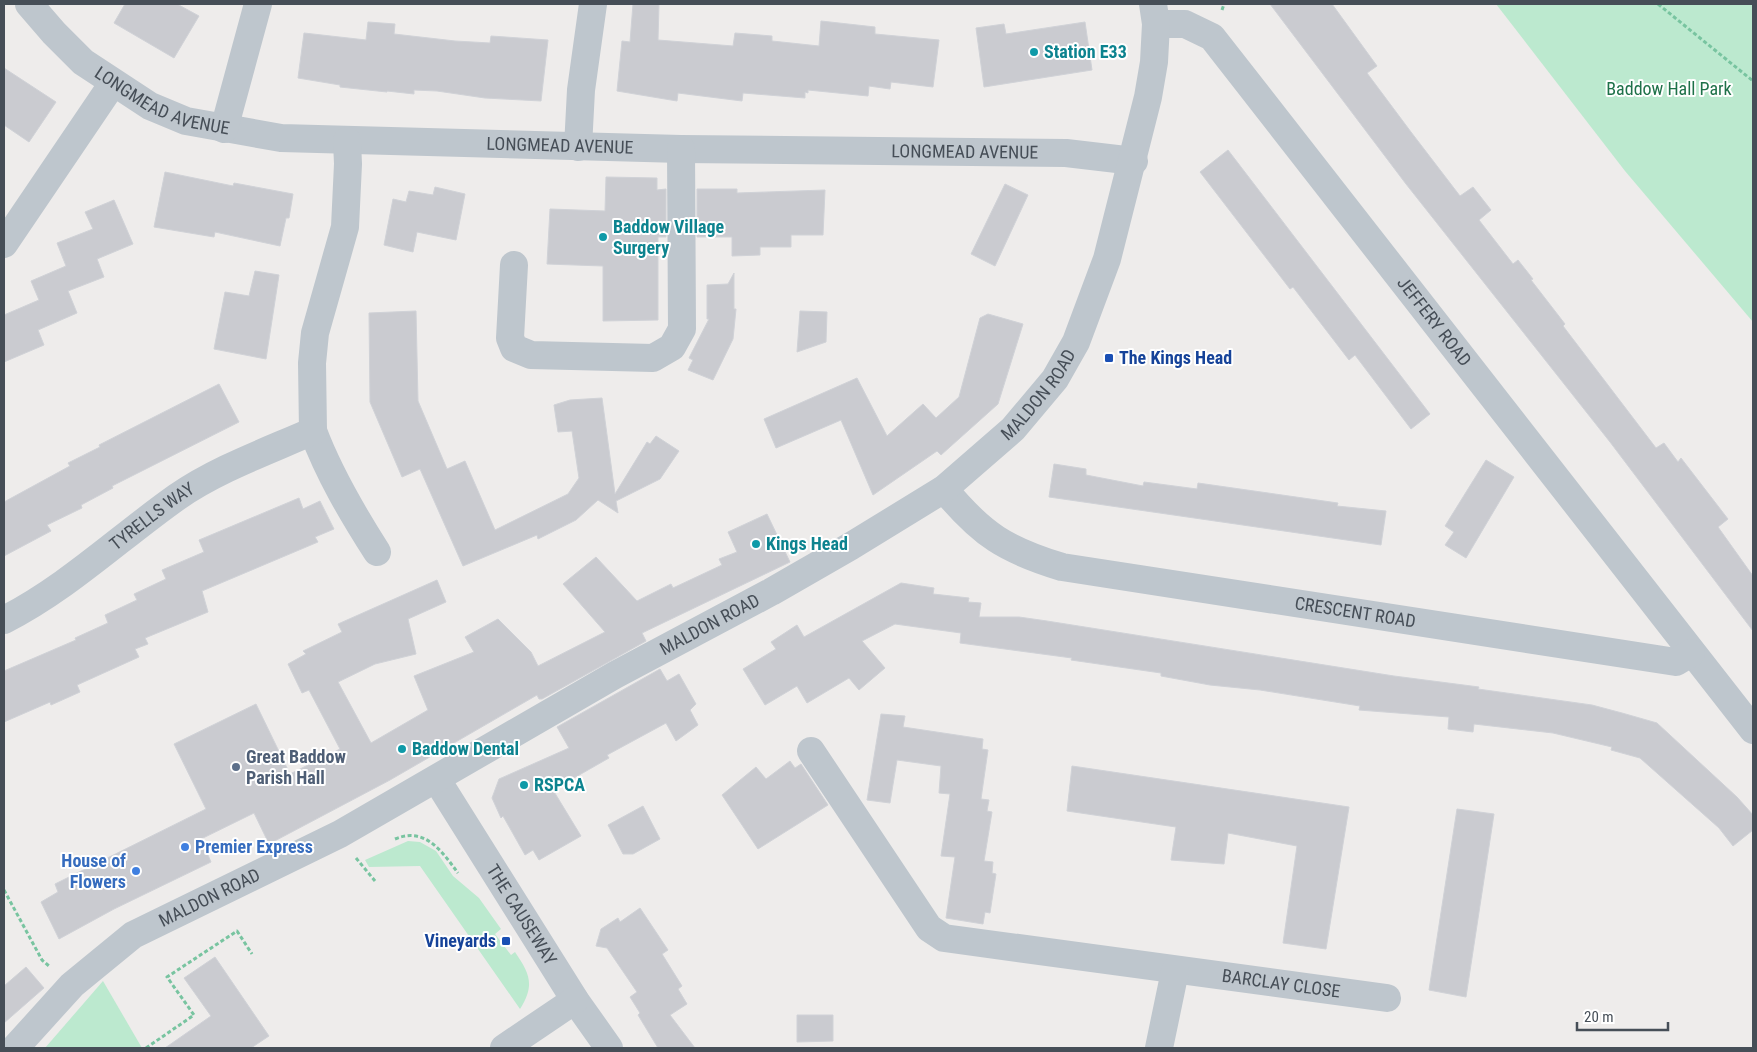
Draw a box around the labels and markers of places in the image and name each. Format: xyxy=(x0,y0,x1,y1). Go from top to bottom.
place label: Station E33 xyxy=(1044,41,1127,62)
marker: Station E33 xyxy=(1028,46,1040,58)
place label: Baddow Village Surgery xyxy=(613,216,724,258)
marker: Baddow Village Surgery xyxy=(597,231,609,243)
place label: The Kings Head xyxy=(1119,347,1232,368)
marker: The Kings Head xyxy=(1103,352,1115,364)
place label: Kings Head xyxy=(766,533,848,554)
marker: Kings Head xyxy=(750,538,762,550)
place label: Baddow Dental xyxy=(412,738,519,759)
marker: Baddow Dental xyxy=(396,743,408,755)
place label: Great Baddow Parish Hall xyxy=(246,746,346,788)
marker: Great Baddow Parish Hall xyxy=(230,761,242,773)
place label: RSPCA xyxy=(534,774,585,795)
marker: RSPCA xyxy=(518,779,530,791)
place label: Premier Express xyxy=(195,836,313,857)
marker: Premier Express xyxy=(179,841,191,853)
place label: House of Flowers xyxy=(61,850,126,892)
marker: House of Flowers xyxy=(130,865,142,877)
place label: Vineyards xyxy=(424,930,496,951)
marker: Vineyards xyxy=(500,935,512,947)

